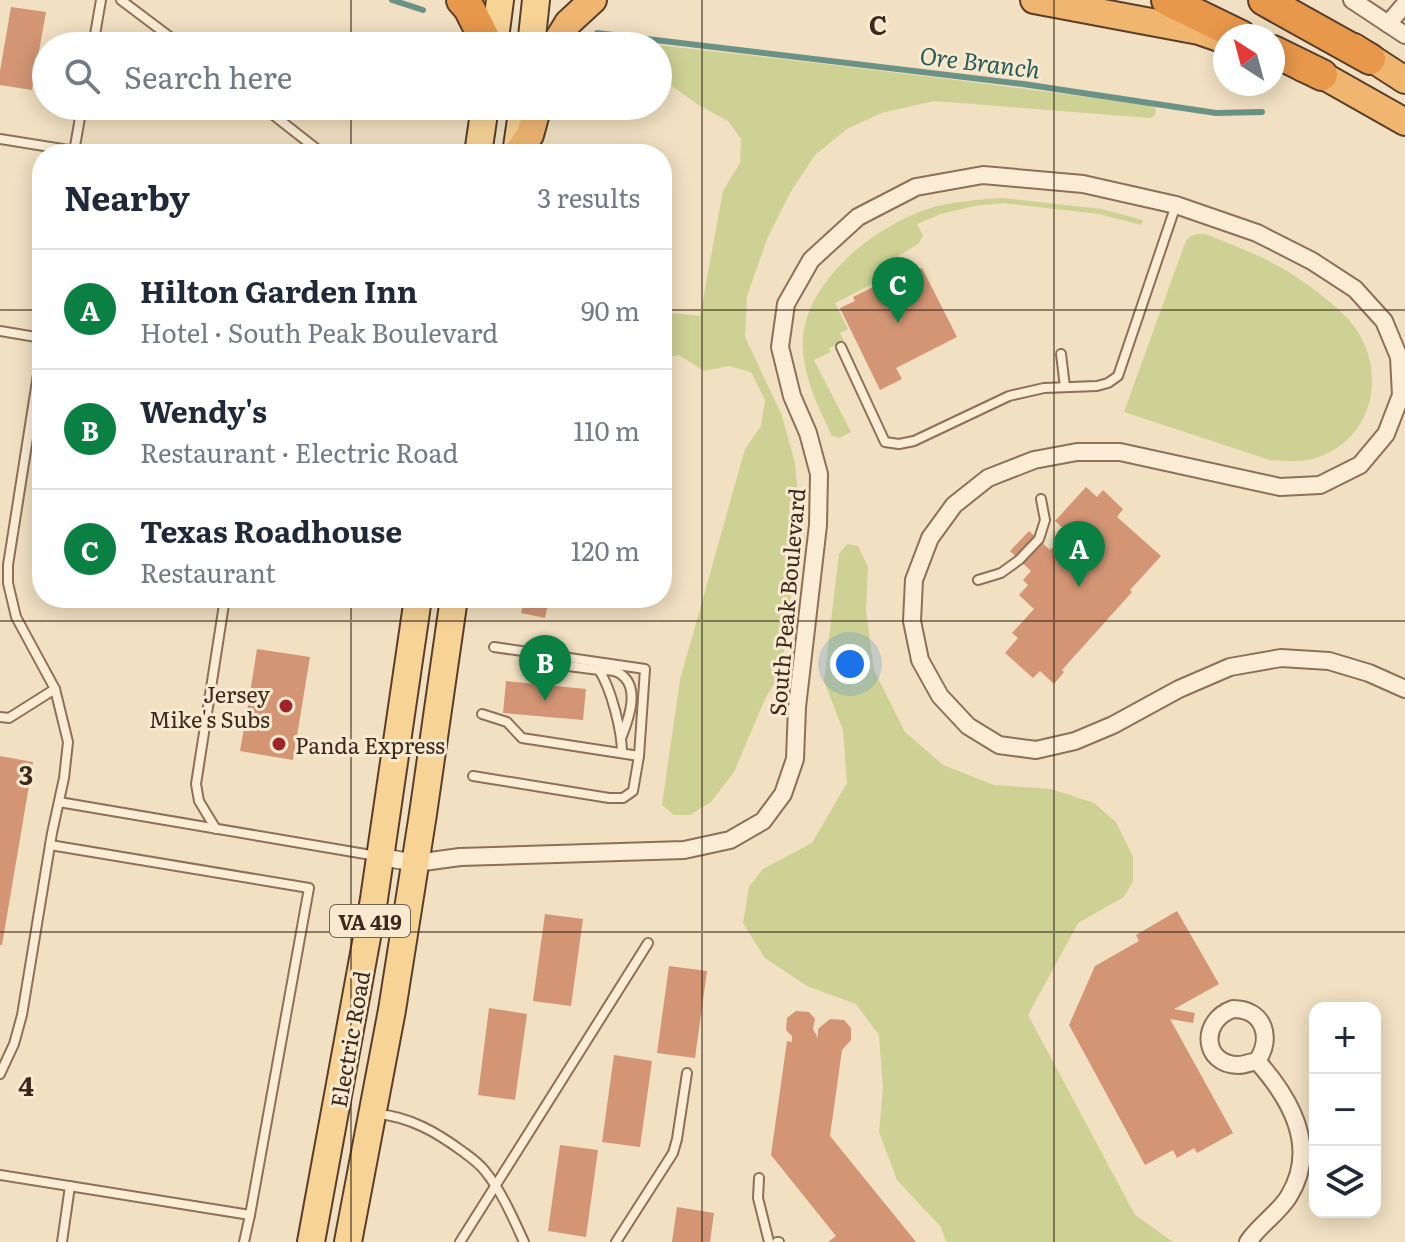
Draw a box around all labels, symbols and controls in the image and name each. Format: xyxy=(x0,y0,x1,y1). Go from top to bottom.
text: C xyxy=(869,4,887,43)
north arrow xyxy=(1213,24,1285,96)
search box xyxy=(32,32,672,120)
water label: Ore Branch xyxy=(918,36,1042,86)
icon: search xyxy=(60,54,104,98)
text: Search here xyxy=(124,54,292,98)
text: Nearby xyxy=(64,171,190,221)
text: 3 results xyxy=(537,177,640,216)
pin: C xyxy=(872,257,924,323)
text: Hilton Garden Inn xyxy=(140,268,418,312)
text: A xyxy=(80,290,100,329)
text: 90 m xyxy=(581,290,640,329)
text: Hotel · South Peak Boulevard xyxy=(140,312,498,351)
text: Wendy's xyxy=(140,388,267,432)
text: B xyxy=(81,410,99,449)
text: 110 m xyxy=(573,410,640,449)
text: Restaurant · Electric Road xyxy=(140,432,458,471)
street label: South Peak Boulevard xyxy=(760,487,812,717)
text: Texas Roadhouse xyxy=(140,508,402,552)
pin: A xyxy=(1053,521,1105,587)
text: C xyxy=(81,530,99,569)
text: 120 m xyxy=(571,530,640,569)
text: Restaurant xyxy=(140,552,276,591)
pin: B xyxy=(519,635,571,701)
your location xyxy=(830,644,870,684)
place label: Jersey Mike's Subs xyxy=(149,677,270,735)
marker: Jersey Mike's Subs xyxy=(277,697,295,715)
place label: Panda Express xyxy=(295,728,445,761)
marker: Panda Express xyxy=(270,735,288,753)
text: 3 xyxy=(19,754,33,793)
road number: VA 419 xyxy=(330,905,410,937)
street label: Electric Road xyxy=(321,968,377,1110)
map controls xyxy=(1309,1002,1381,1218)
button: + xyxy=(1309,1002,1381,1074)
text: 4 xyxy=(18,1065,34,1104)
button: − xyxy=(1309,1074,1381,1146)
button: layers xyxy=(1309,1146,1381,1218)

